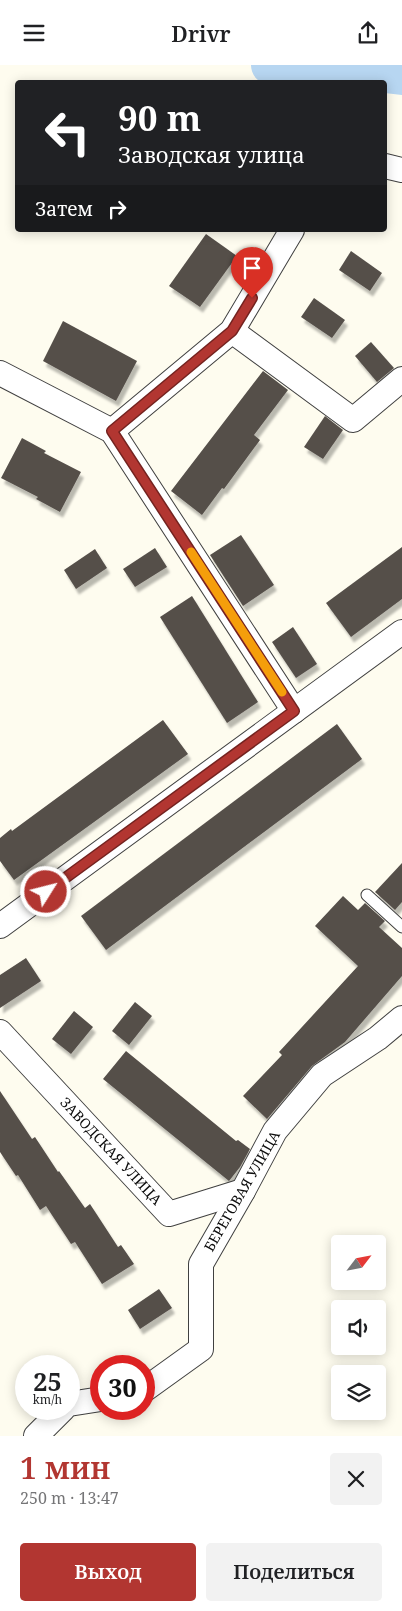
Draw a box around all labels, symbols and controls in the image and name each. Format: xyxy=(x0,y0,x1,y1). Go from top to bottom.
text: Drivr xyxy=(171,18,231,48)
icon: menu xyxy=(20,19,48,47)
icon: share xyxy=(354,19,382,47)
text: 90 m xyxy=(118,94,201,141)
icon: left xyxy=(35,100,100,165)
text: Заводская улица xyxy=(118,139,305,169)
icon: right xyxy=(103,195,131,223)
text: Затем xyxy=(35,196,93,222)
pin xyxy=(231,247,273,298)
icon: arrive xyxy=(238,254,266,282)
position arrow xyxy=(19,865,71,917)
street label: ЗАВОДСКАЯ УЛИЦА xyxy=(56,1093,166,1209)
street label: БЕРЕГОВАЯ УЛИЦА xyxy=(199,1127,284,1255)
north arrow xyxy=(331,1235,386,1290)
map controls xyxy=(331,1235,386,1420)
button: sound xyxy=(331,1300,386,1355)
speed limit sign: 30 xyxy=(90,1355,155,1420)
text: 25 xyxy=(33,1364,62,1398)
button: layers xyxy=(331,1365,386,1420)
text: km/h xyxy=(33,1391,62,1408)
text: 1 мин xyxy=(20,1447,110,1488)
button: close xyxy=(330,1453,382,1505)
text: 250 m · 13:47 xyxy=(20,1487,119,1509)
button: Выход xyxy=(20,1543,196,1601)
button: Поделиться xyxy=(206,1543,382,1601)

